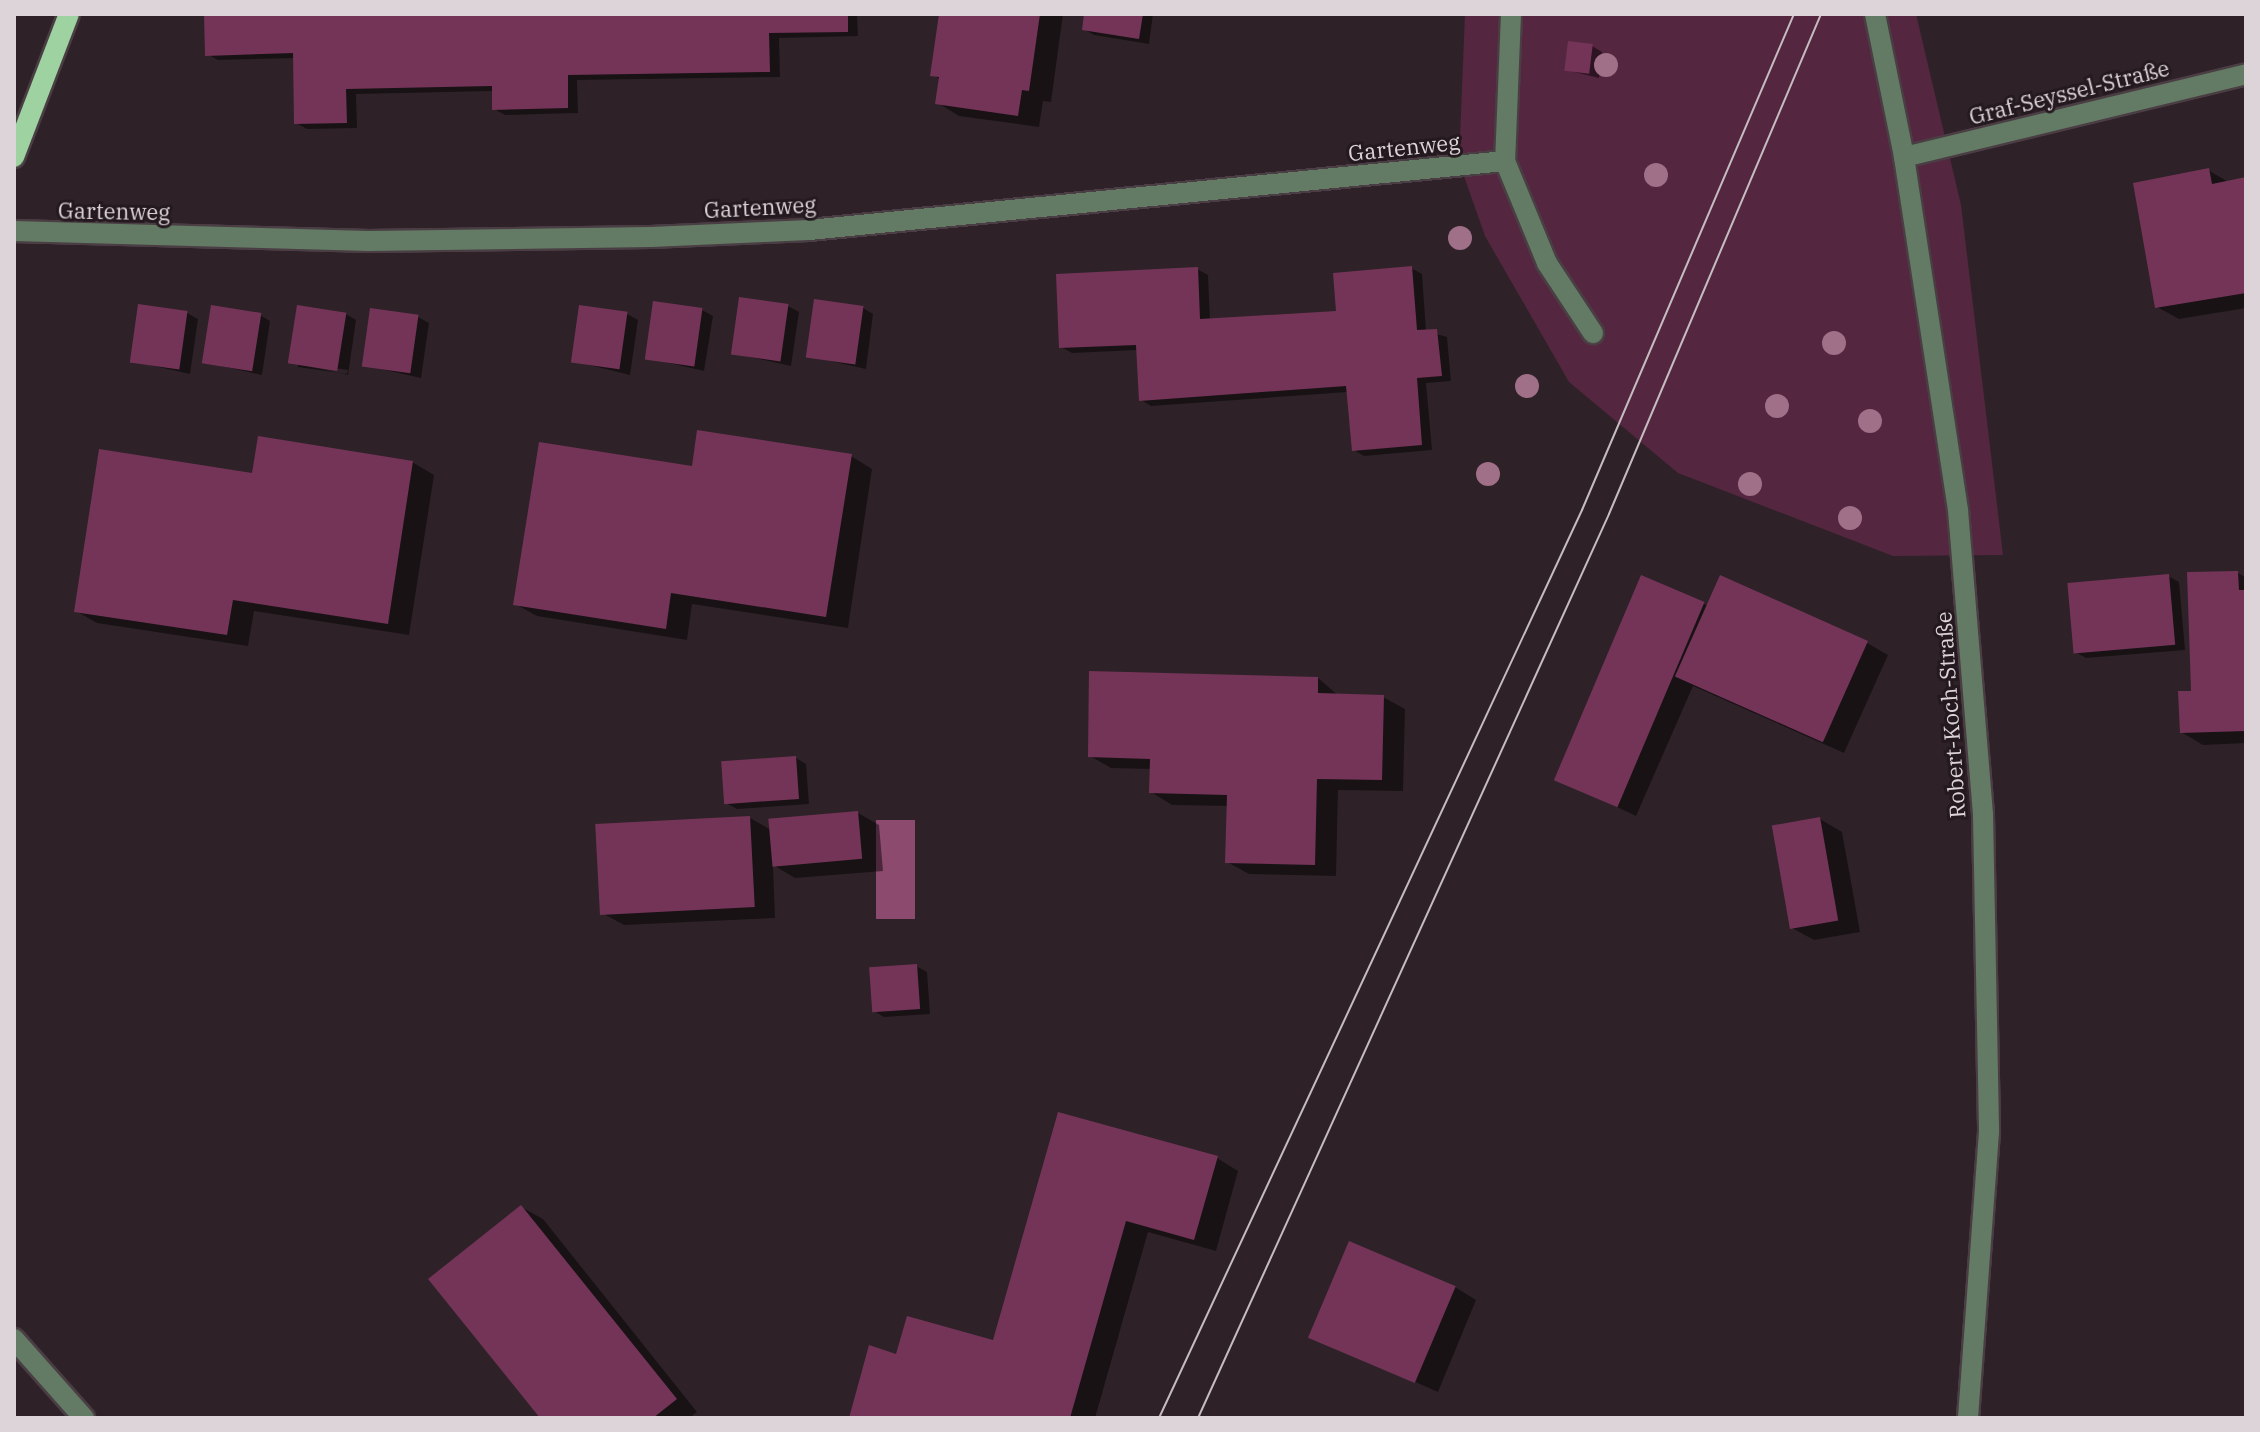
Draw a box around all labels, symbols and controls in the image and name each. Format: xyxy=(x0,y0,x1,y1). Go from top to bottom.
street label: Graf-Seyssel-Straße xyxy=(1966,54,2172,130)
street label: Gartenweg xyxy=(1347,128,1461,166)
street label: Gartenweg xyxy=(703,191,817,223)
street label: Gartenweg xyxy=(58,197,170,225)
street label: Robert-Koch-Straße xyxy=(1930,611,1970,819)

